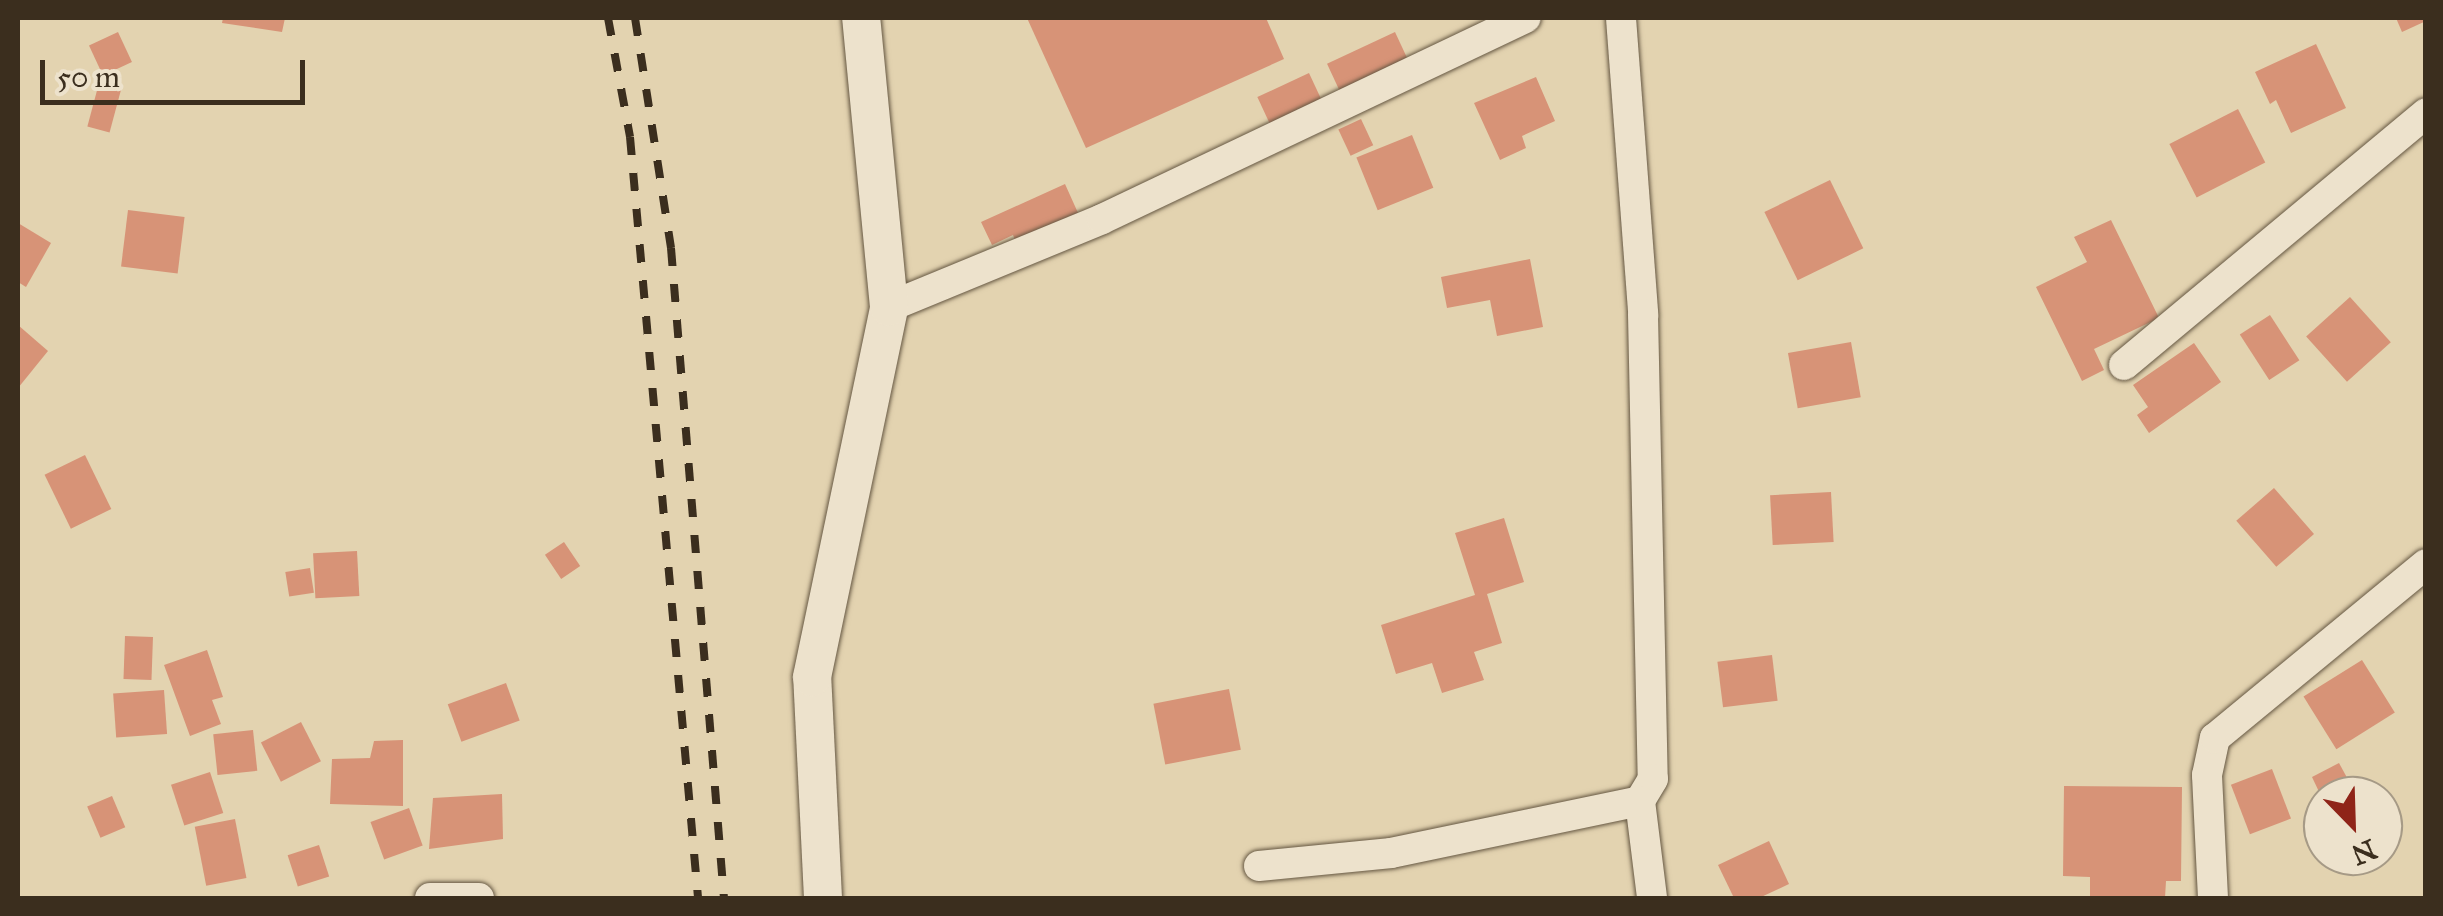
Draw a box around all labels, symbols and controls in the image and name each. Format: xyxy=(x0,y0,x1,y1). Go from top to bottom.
scale bar xyxy=(45,40,310,102)
text: 50 m xyxy=(57,59,120,95)
north arrow xyxy=(2303,776,2403,876)
text: N xyxy=(2346,831,2382,873)

